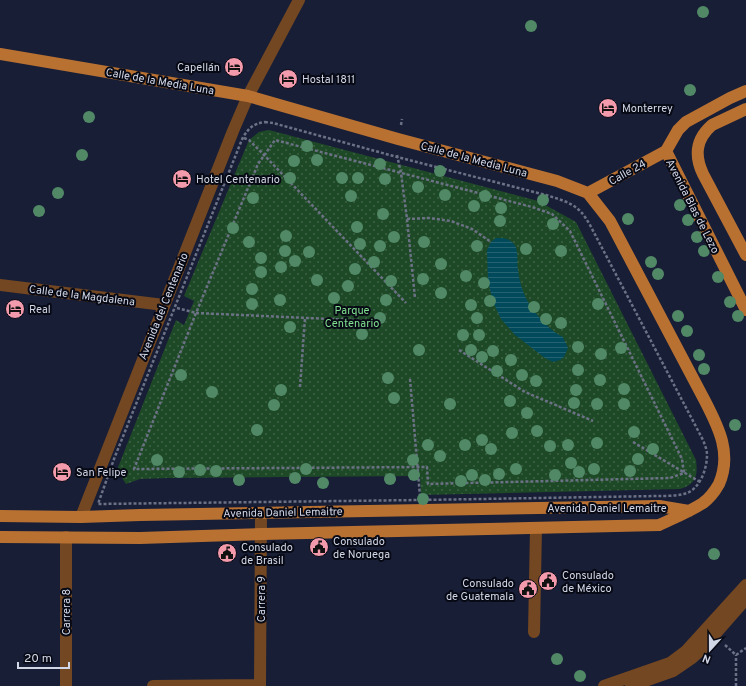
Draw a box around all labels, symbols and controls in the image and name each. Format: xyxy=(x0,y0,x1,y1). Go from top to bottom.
hotel icon: Capellán xyxy=(223,56,245,78)
place label: Capellán xyxy=(177,61,220,75)
street label: Calle de la Media Luna xyxy=(104,66,215,98)
hotel icon: Hostal 1811 xyxy=(277,68,299,90)
place label: Hostal 1811 xyxy=(302,73,355,87)
hotel icon: Monterrey xyxy=(597,97,619,119)
place label: Monterrey xyxy=(622,102,673,116)
street label: Calle de la Media Luna xyxy=(419,139,529,181)
street label: Calle 24 xyxy=(606,157,649,189)
street label: Avenida Blas de Lezo xyxy=(662,157,722,256)
hotel icon: Hotel Centenario xyxy=(171,168,193,190)
place label: Hotel Centenario xyxy=(196,173,280,187)
street label: Avenida del Centenario xyxy=(136,251,192,362)
street label: Calle de la Magdalena xyxy=(28,283,136,309)
hotel icon: Real xyxy=(4,298,26,320)
place label: Real xyxy=(29,303,51,317)
park label: Parque Centenario xyxy=(325,304,379,331)
hotel icon: San Felipe xyxy=(51,461,73,483)
place label: San Felipe xyxy=(76,466,127,480)
street label: Avenida Daniel Lemaitre xyxy=(547,502,667,516)
street label: Avenida Daniel Lemaitre xyxy=(223,505,343,521)
place label: Consulado de Noruega xyxy=(333,535,390,562)
public building icon: Consulado de Noruega xyxy=(308,536,330,558)
place label: Consulado de Brasil xyxy=(241,541,293,568)
public building icon: Consulado de Brasil xyxy=(216,542,238,564)
place label: Consulado de México xyxy=(562,569,614,596)
public building icon: Consulado de México xyxy=(537,570,559,592)
street label: Carrera 9 xyxy=(255,576,269,622)
place label: Consulado de Guatemala xyxy=(446,577,514,604)
public building icon: Consulado de Guatemala xyxy=(517,578,539,600)
street label: Carrera 8 xyxy=(60,589,74,635)
north arrow xyxy=(690,630,730,670)
scale bar xyxy=(18,644,69,670)
text: N xyxy=(701,650,713,666)
text: 20 m xyxy=(24,651,52,667)

